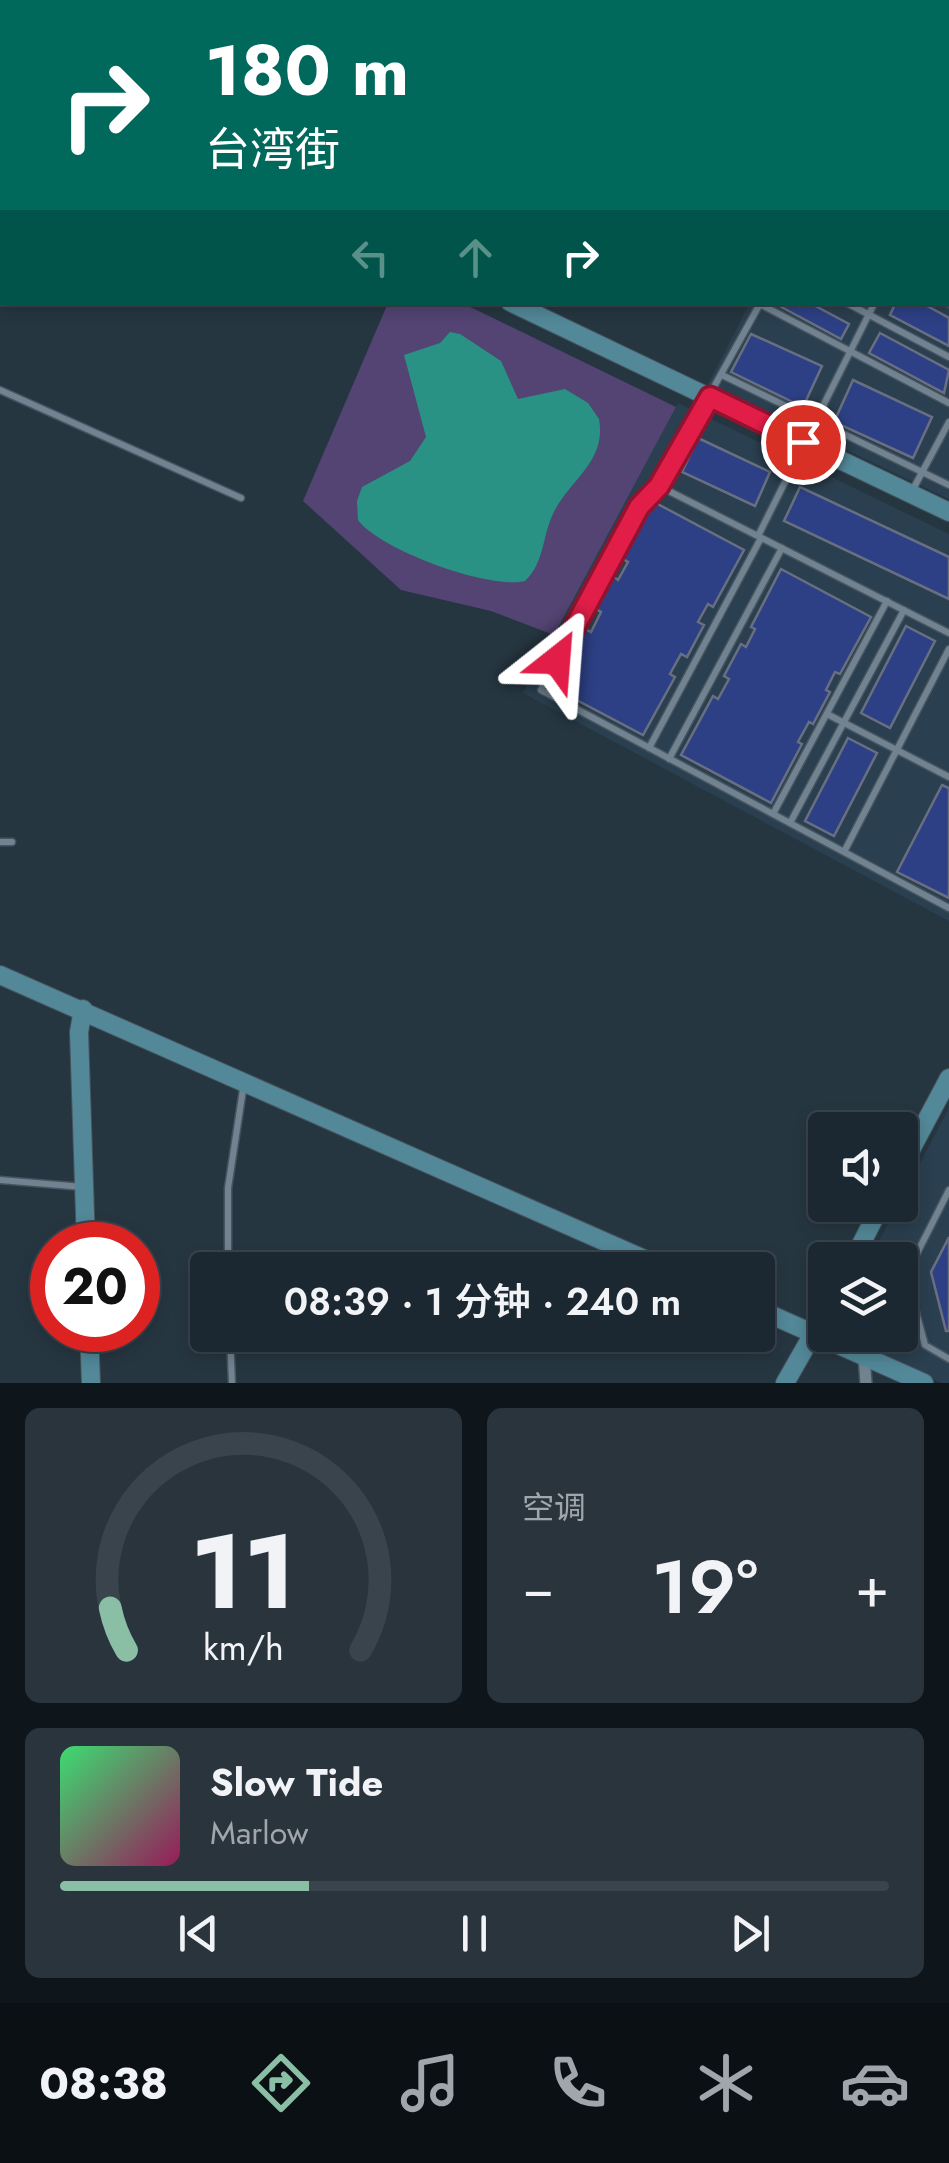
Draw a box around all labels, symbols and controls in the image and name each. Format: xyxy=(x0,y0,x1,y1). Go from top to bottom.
text: 180 m xyxy=(205,20,409,121)
icon: right xyxy=(40,40,170,170)
text: 台湾街 xyxy=(205,117,340,182)
icon: left xyxy=(343,230,398,285)
icon: ahead xyxy=(448,230,503,285)
icon: right xyxy=(553,230,608,285)
pin xyxy=(761,400,846,485)
icon: arrive xyxy=(776,415,831,470)
position arrow xyxy=(505,608,609,712)
map controls xyxy=(808,1112,918,1352)
button: sound xyxy=(808,1112,918,1222)
speed limit sign: 20 xyxy=(30,1222,160,1352)
button: layers xyxy=(808,1242,918,1352)
text: 08:39 · 1 分钟 · 240 m xyxy=(284,1274,681,1329)
text: 空调 xyxy=(522,1485,586,1531)
text: 11 xyxy=(191,1497,296,1647)
text: 19° xyxy=(651,1533,758,1641)
text: − xyxy=(522,1548,554,1628)
text: + xyxy=(855,1548,889,1628)
text: km/h xyxy=(203,1622,284,1673)
text: Slow Tide xyxy=(210,1755,383,1810)
text: Marlow xyxy=(210,1810,308,1856)
icon: previous xyxy=(171,1906,226,1961)
icon: pause xyxy=(447,1906,502,1961)
icon: next xyxy=(723,1906,778,1961)
icon: directions xyxy=(246,2048,316,2118)
icon: music xyxy=(395,2048,465,2118)
icon: phone xyxy=(543,2048,613,2118)
icon: climate xyxy=(691,2048,761,2118)
icon: car xyxy=(840,2048,910,2118)
text: 08:38 xyxy=(39,2051,168,2116)

